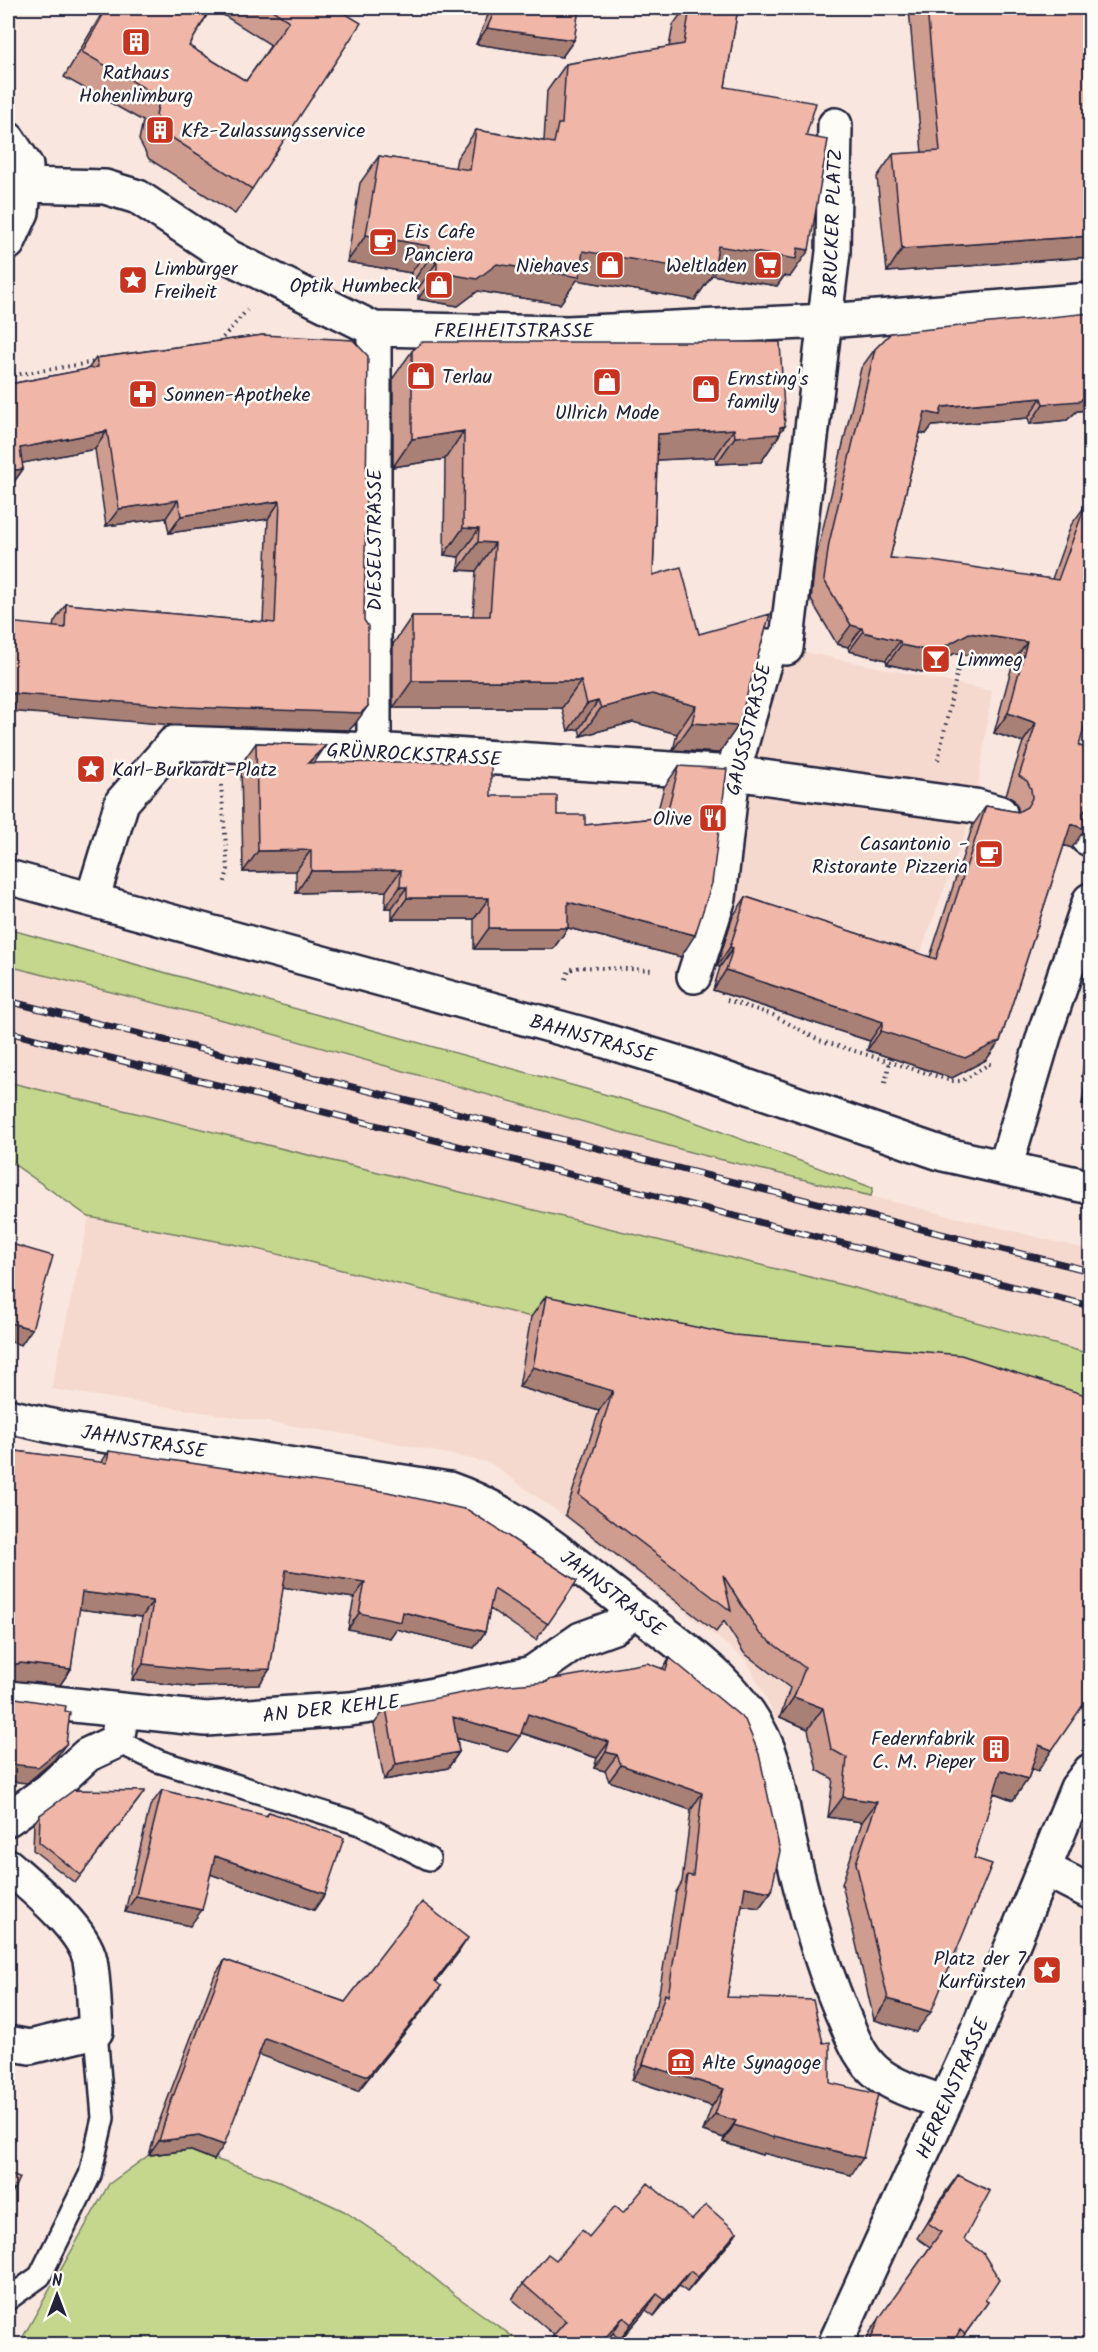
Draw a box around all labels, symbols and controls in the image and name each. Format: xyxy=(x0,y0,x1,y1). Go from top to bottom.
building icon: Rathaus Hohenlimburg xyxy=(120,26,152,58)
place label: Rathaus Hohenlimburg xyxy=(79,58,193,113)
building icon: Kfz-Zulassungsservice xyxy=(144,114,176,146)
place label: Kfz-Zulassungsservice xyxy=(181,116,365,148)
street label: BRUCKER PLATZ xyxy=(815,148,853,298)
place label: Eis Cafe Panciera xyxy=(404,217,475,272)
cafe icon: Eis Cafe Panciera xyxy=(367,226,399,258)
shop icon: Niehaves xyxy=(594,249,626,281)
supermarket icon: Weltladen xyxy=(752,249,784,281)
place label: Niehaves xyxy=(516,251,589,283)
place label: Weltladen xyxy=(666,251,747,283)
place label: Limburger Freiheit xyxy=(154,254,239,309)
place icon: Limburger Freiheit xyxy=(117,264,149,296)
shop icon: Optik Humbeck xyxy=(423,269,455,301)
place label: Optik Humbeck xyxy=(290,271,419,303)
street label: FREIHEITSTRASSE xyxy=(434,316,595,348)
shop icon: Terlau xyxy=(405,360,437,392)
place label: Terlau xyxy=(442,362,493,394)
place label: Ernsting's family xyxy=(727,364,809,419)
shop icon: Ullrich Mode xyxy=(591,366,623,398)
shop icon: Ernsting's family xyxy=(690,373,722,405)
pharmacy icon: Sonnen-Apotheke xyxy=(127,378,159,410)
place label: Sonnen-Apotheke xyxy=(164,380,310,412)
place label: Ullrich Mode xyxy=(555,398,659,430)
street label: DIESELSTRASSE xyxy=(360,468,392,611)
bar icon: Limmeg xyxy=(920,643,952,675)
place label: Limmeg xyxy=(957,645,1023,677)
street label: GAUSSSTRASSE xyxy=(718,659,782,799)
street label: GRÜNROCKSTRASSE xyxy=(326,735,503,777)
place icon: Karl-Burkardt-Platz xyxy=(75,753,107,785)
place label: Karl-Burkardt-Platz xyxy=(112,755,277,787)
restaurant icon: Olive xyxy=(697,802,729,834)
place label: Olive xyxy=(653,804,692,836)
place label: Casantonio - Ristorante Pizzeria xyxy=(812,829,968,884)
cafe icon: Casantonio - Ristorante Pizzeria xyxy=(973,838,1005,870)
street label: BAHNSTRASSE xyxy=(526,1007,661,1074)
street label: JAHNSTRASSE xyxy=(79,1417,210,1469)
street label: JAHNSTRASSE xyxy=(552,1543,673,1647)
street label: AN DER KEHLE xyxy=(261,1687,403,1733)
place label: Federnfabrik C. M. Pieper xyxy=(871,1724,976,1779)
building icon: Federnfabrik C. M. Pieper xyxy=(980,1733,1012,1765)
place label: Platz der 7 Kurfürsten xyxy=(933,1944,1027,1999)
place icon: Platz der 7 Kurfürsten xyxy=(1031,1954,1063,1986)
street label: HERRENSTRASSE xyxy=(908,2012,1000,2165)
museum icon: Alte Synagoge xyxy=(665,2046,697,2078)
place label: Alte Synagoge xyxy=(702,2048,821,2080)
north arrow xyxy=(27,2265,87,2325)
text: N xyxy=(52,2269,62,2294)

